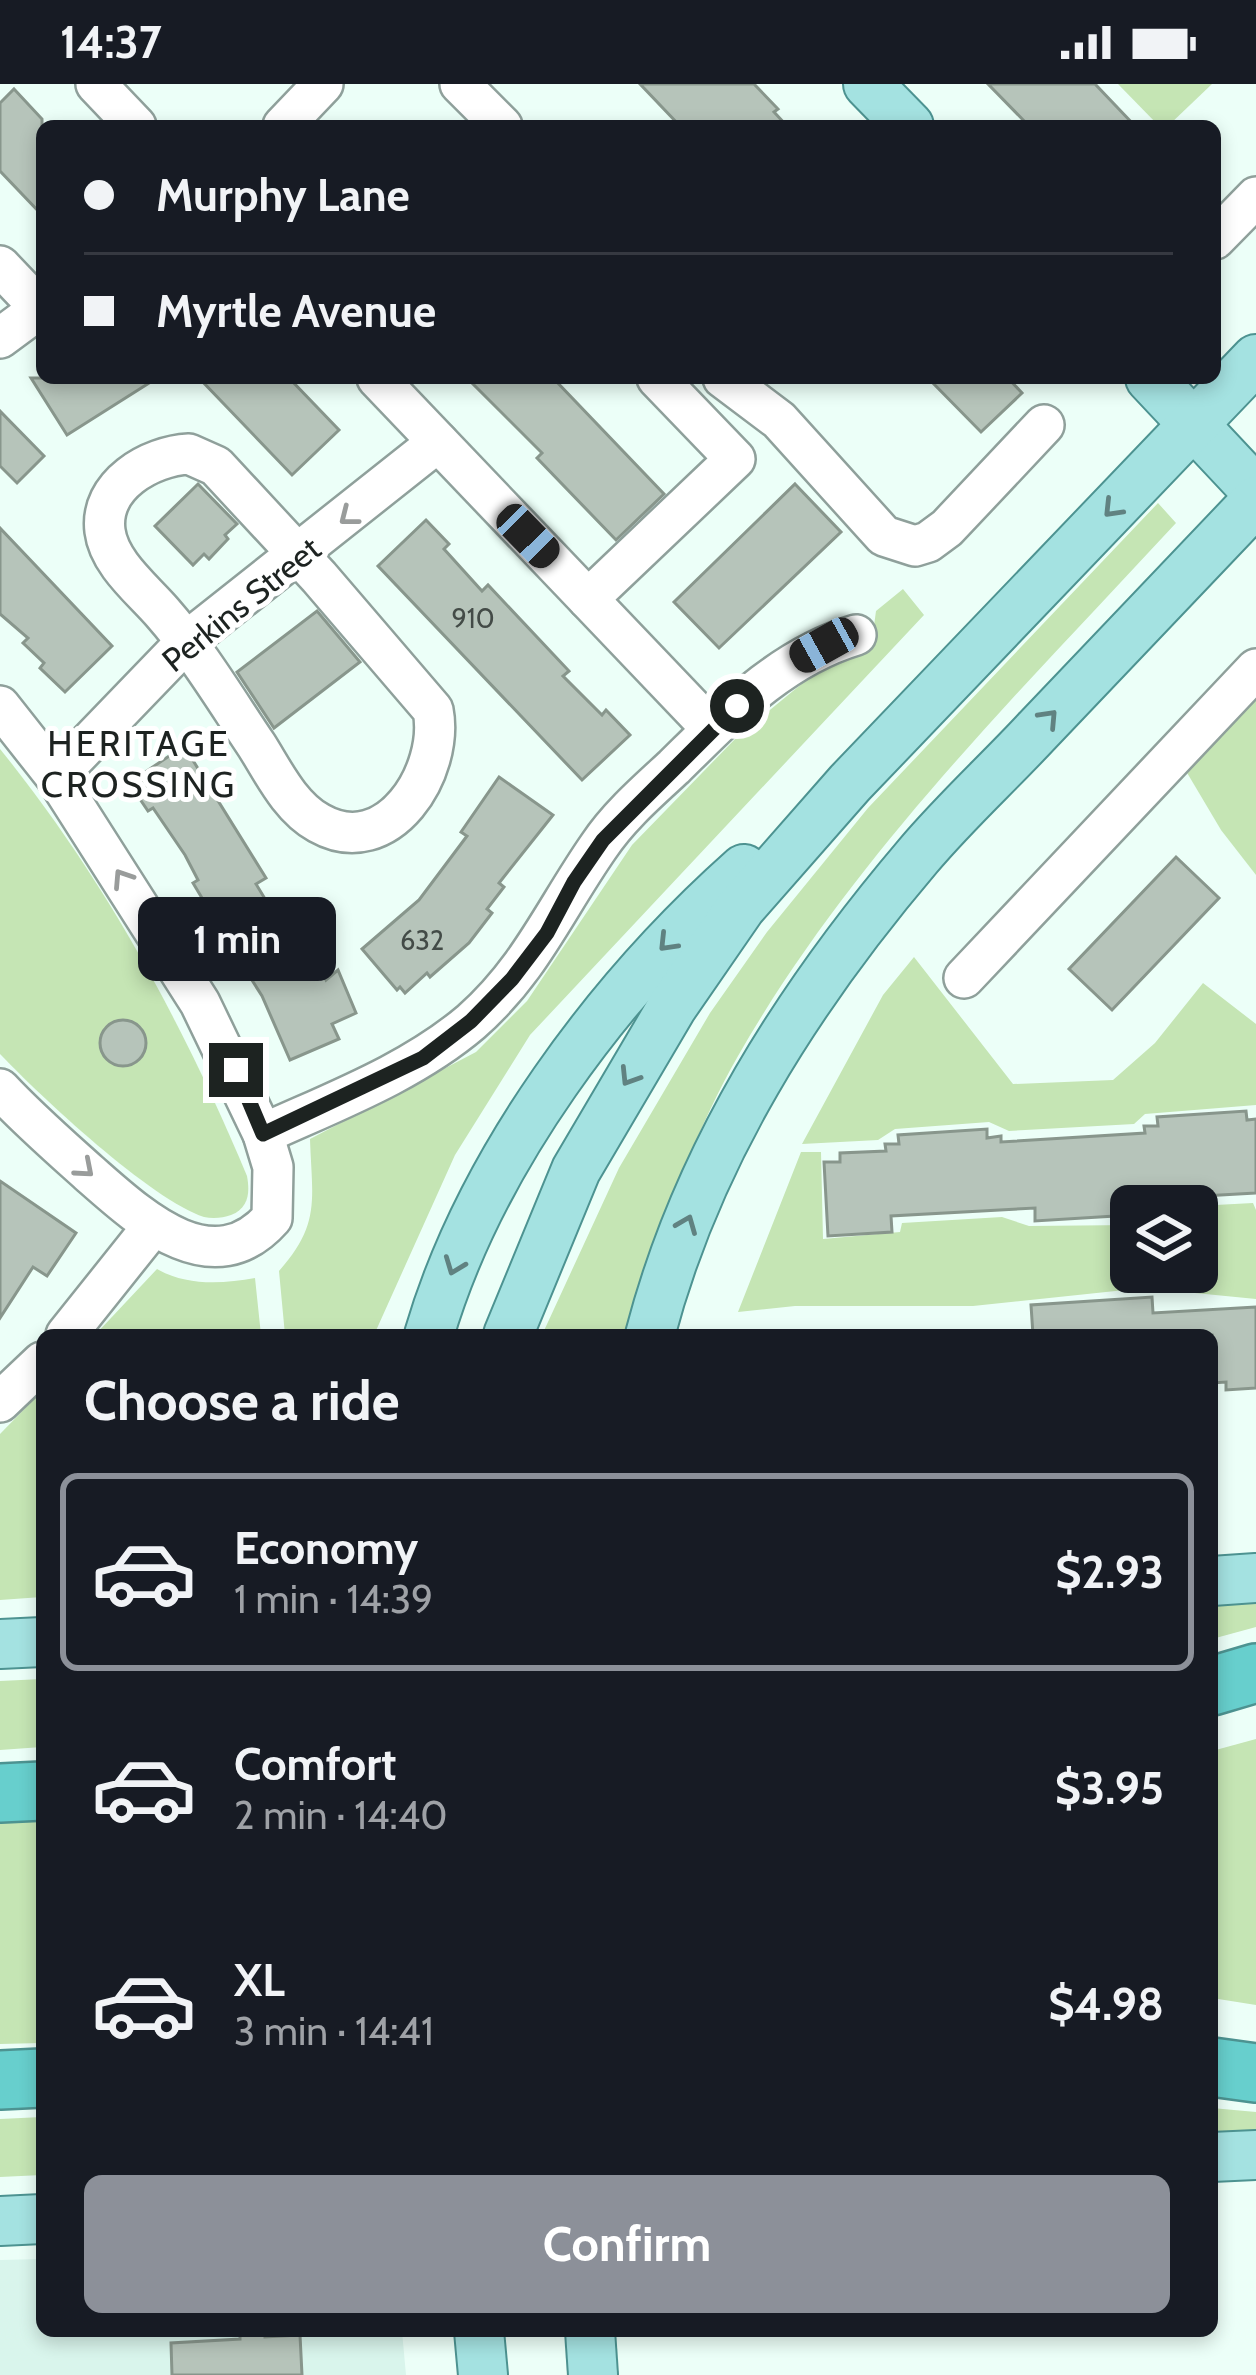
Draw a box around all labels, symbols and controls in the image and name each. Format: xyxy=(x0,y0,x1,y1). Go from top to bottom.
text: 14:37 xyxy=(60,15,162,69)
text: Murphy Lane xyxy=(156,168,410,222)
text: Myrtle Avenue xyxy=(156,284,436,338)
one-way arrow xyxy=(1104,495,1126,517)
car xyxy=(490,498,566,574)
one-way arrow xyxy=(340,503,362,524)
street label: Perkins Street xyxy=(154,528,328,680)
house number: 910 xyxy=(452,602,494,635)
car xyxy=(784,612,864,678)
route start xyxy=(710,679,764,733)
one-way arrow xyxy=(1035,710,1057,732)
district label: HERITAGE CROSSING xyxy=(41,721,237,806)
one-way arrow xyxy=(114,869,136,891)
callout: 1 min xyxy=(137,896,335,980)
text: 1 min xyxy=(193,915,281,963)
house number: 632 xyxy=(400,924,444,957)
one-way arrow xyxy=(660,929,682,951)
route end xyxy=(209,1043,263,1097)
one-way arrow xyxy=(621,1064,643,1086)
one-way arrow xyxy=(72,1155,93,1176)
map controls xyxy=(1110,1185,1218,1293)
button: layers xyxy=(1110,1185,1218,1293)
one-way arrow xyxy=(673,1215,697,1236)
one-way arrow xyxy=(443,1255,468,1276)
text: Choose a ride xyxy=(84,1368,399,1434)
icon: car xyxy=(90,1518,198,1626)
text: Economy xyxy=(234,1521,418,1575)
text: $2.93 xyxy=(1055,1545,1164,1599)
text: 1 min · 14:39 xyxy=(234,1575,433,1623)
icon: car xyxy=(90,1734,198,1842)
text: Comfort xyxy=(234,1737,397,1791)
text: $3.95 xyxy=(1055,1761,1164,1815)
text: 2 min · 14:40 xyxy=(234,1791,447,1839)
icon: car xyxy=(90,1950,198,2058)
text: XL xyxy=(234,1953,285,2007)
text: $4.98 xyxy=(1048,1977,1164,2031)
text: 3 min · 14:41 xyxy=(234,2007,434,2055)
button: Confirm xyxy=(84,2175,1170,2313)

